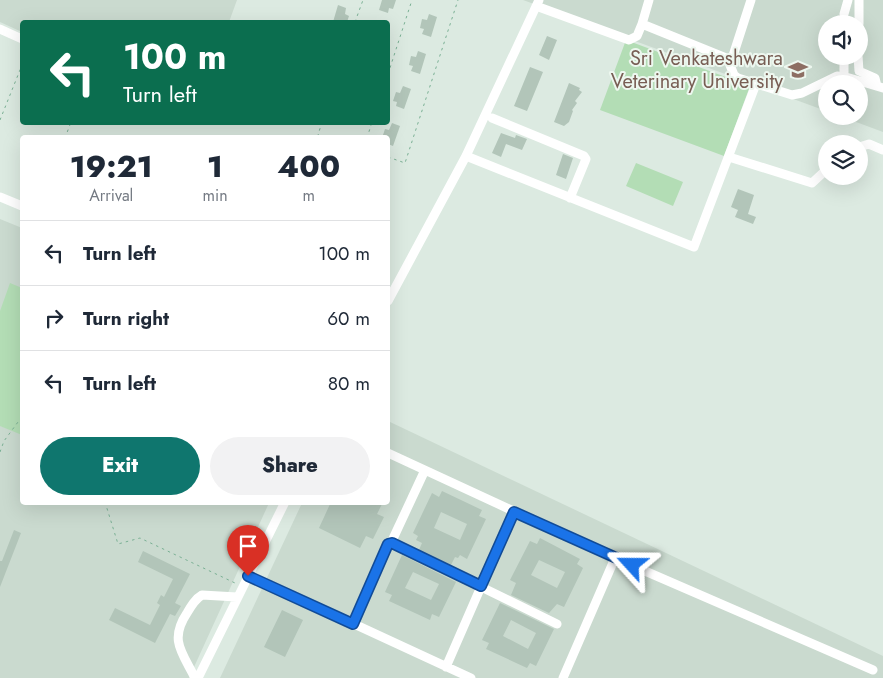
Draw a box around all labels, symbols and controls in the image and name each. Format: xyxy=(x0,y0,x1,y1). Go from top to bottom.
map controls xyxy=(818,15,868,185)
button: sound xyxy=(818,15,868,65)
text: 100 m xyxy=(123,32,226,82)
icon: left xyxy=(40,40,105,105)
place label: Sri Venkateshwara Veterinary University xyxy=(611,44,783,96)
school or university icon: Sri Venkateshwara Veterinary University xyxy=(787,59,809,81)
button: search xyxy=(818,75,868,125)
text: Turn left xyxy=(123,78,197,110)
button: layers xyxy=(818,135,868,185)
text: 19:21 xyxy=(70,145,153,188)
text: 1 xyxy=(207,145,223,188)
text: 400 xyxy=(277,145,340,188)
text: Arrival xyxy=(89,184,133,207)
text: min xyxy=(203,184,228,207)
text: m xyxy=(303,184,315,207)
icon: left xyxy=(40,239,68,267)
text: Turn left xyxy=(83,240,156,267)
text: 100 m xyxy=(318,240,370,267)
icon: right xyxy=(40,304,68,332)
text: Turn right xyxy=(83,305,169,332)
text: 60 m xyxy=(327,305,370,332)
icon: left xyxy=(40,369,68,397)
text: Turn left xyxy=(83,370,156,397)
text: 80 m xyxy=(328,370,370,397)
button: Exit xyxy=(40,437,200,495)
button: Share xyxy=(210,437,370,495)
pin xyxy=(227,525,269,576)
icon: arrive xyxy=(234,532,262,560)
position arrow xyxy=(605,538,657,590)

